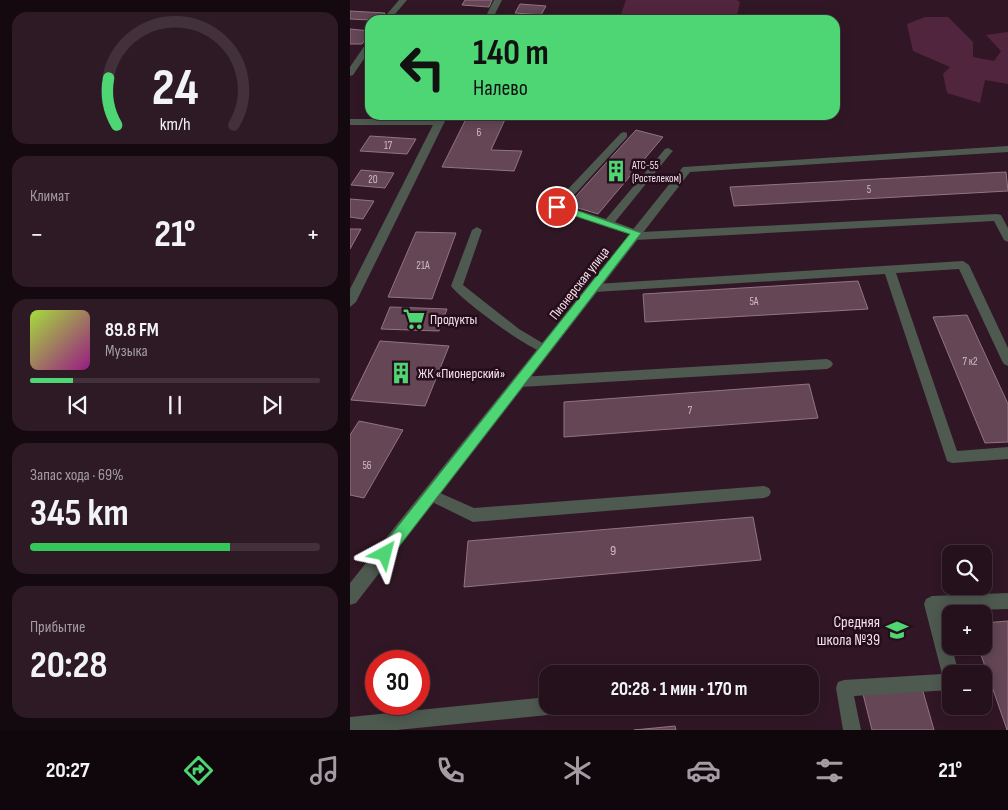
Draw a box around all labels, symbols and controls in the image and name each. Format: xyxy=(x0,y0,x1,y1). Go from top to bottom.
text: 140 m xyxy=(473,32,549,75)
icon: left xyxy=(390,35,455,100)
text: 24 xyxy=(152,57,198,120)
text: Налево xyxy=(473,75,528,102)
text: km/h xyxy=(160,114,190,135)
house number: 6 xyxy=(477,126,482,139)
house number: 17 xyxy=(384,139,393,152)
building icon: АТС-55 (Ростелеком) xyxy=(603,158,629,184)
place label: АТС-55 (Ростелеком) xyxy=(631,159,681,185)
house number: 20 xyxy=(368,173,378,186)
house number: 5 xyxy=(867,183,871,196)
pin xyxy=(536,186,578,228)
text: Климат xyxy=(30,187,70,206)
icon: arrive xyxy=(543,193,571,221)
text: 21° xyxy=(154,212,196,257)
text: − xyxy=(30,218,44,251)
text: + xyxy=(306,218,320,251)
street label: Пионерская улица xyxy=(546,244,613,323)
house number: 21А xyxy=(416,259,430,272)
house number: 5А xyxy=(749,295,759,308)
supermarket icon: Продукты xyxy=(401,306,427,332)
place label: Продукты xyxy=(430,311,477,328)
text: 89.8 FM xyxy=(105,319,159,342)
text: Музыка xyxy=(105,342,148,361)
house number: 7 к2 xyxy=(963,355,978,368)
building icon: ЖК «Пионерский» xyxy=(388,360,414,386)
place label: ЖК «Пионерский» xyxy=(418,365,505,382)
icon: previous xyxy=(64,391,92,419)
icon: pause xyxy=(161,391,189,419)
icon: next xyxy=(258,391,286,419)
house number: 7 xyxy=(688,404,693,417)
house number: 56 xyxy=(362,459,372,472)
text: Запас хода · 69% xyxy=(30,466,124,485)
text: 345 km xyxy=(30,491,129,536)
position arrow xyxy=(358,527,410,579)
house number: 9 xyxy=(610,542,616,559)
map controls xyxy=(942,545,992,715)
button: search xyxy=(942,545,992,595)
button: + xyxy=(942,605,992,655)
place label: Средняя школа №39 xyxy=(817,613,880,650)
school or university icon: Средняя школа №39 xyxy=(884,617,910,643)
text: Прибытие xyxy=(30,618,85,637)
text: 20:28 xyxy=(30,643,107,688)
speed limit sign: 30 xyxy=(365,650,430,715)
button: − xyxy=(942,665,992,715)
text: 20:28 · 1 мин · 170 m xyxy=(611,678,747,701)
icon: directions xyxy=(181,753,216,788)
icon: music xyxy=(307,753,342,788)
icon: phone xyxy=(433,753,468,788)
icon: climate xyxy=(560,753,595,788)
icon: car xyxy=(686,753,721,788)
icon: filters xyxy=(812,753,847,788)
text: 20:27 xyxy=(46,757,90,784)
text: 21° xyxy=(938,757,962,784)

